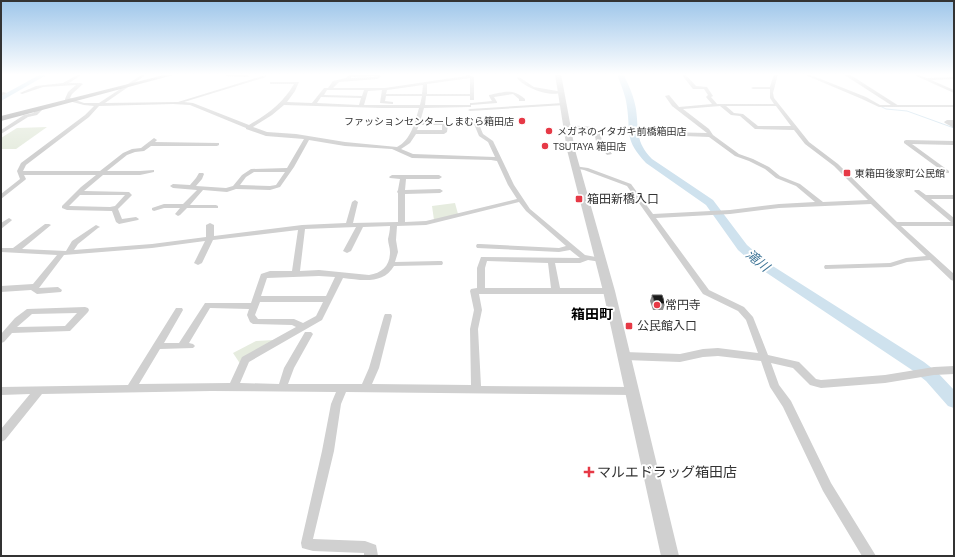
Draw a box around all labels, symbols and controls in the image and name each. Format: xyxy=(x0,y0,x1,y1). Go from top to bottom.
place label: ファッションセンターしまむら箱田店 xyxy=(344,115,514,128)
marker: ファッションセンターしまむら箱田店 xyxy=(517,116,527,126)
place label: メガネのイタガキ前橋箱田店 xyxy=(557,125,687,138)
marker: メガネのイタガキ前橋箱田店 xyxy=(544,126,554,136)
place label: TSUTAYA 箱田店 xyxy=(553,140,626,153)
marker: TSUTAYA 箱田店 xyxy=(540,141,550,151)
place label: 東箱田後家町公民館 xyxy=(855,167,945,180)
marker: 東箱田後家町公民館 xyxy=(842,168,852,178)
place label: 箱田新橋入口 xyxy=(587,191,659,207)
marker: 箱田新橋入口 xyxy=(574,194,584,204)
water label: 滝川 xyxy=(742,246,775,276)
place label: 常円寺 xyxy=(665,297,701,313)
marker: 常円寺 xyxy=(652,300,662,310)
district label: 箱田町 xyxy=(571,305,613,323)
place label: 公民館入口 xyxy=(637,318,697,334)
marker: 公民館入口 xyxy=(624,321,634,331)
place label: マルエドラッグ箱田店 xyxy=(597,463,737,481)
marker: マルエドラッグ箱田店 xyxy=(584,467,594,477)

